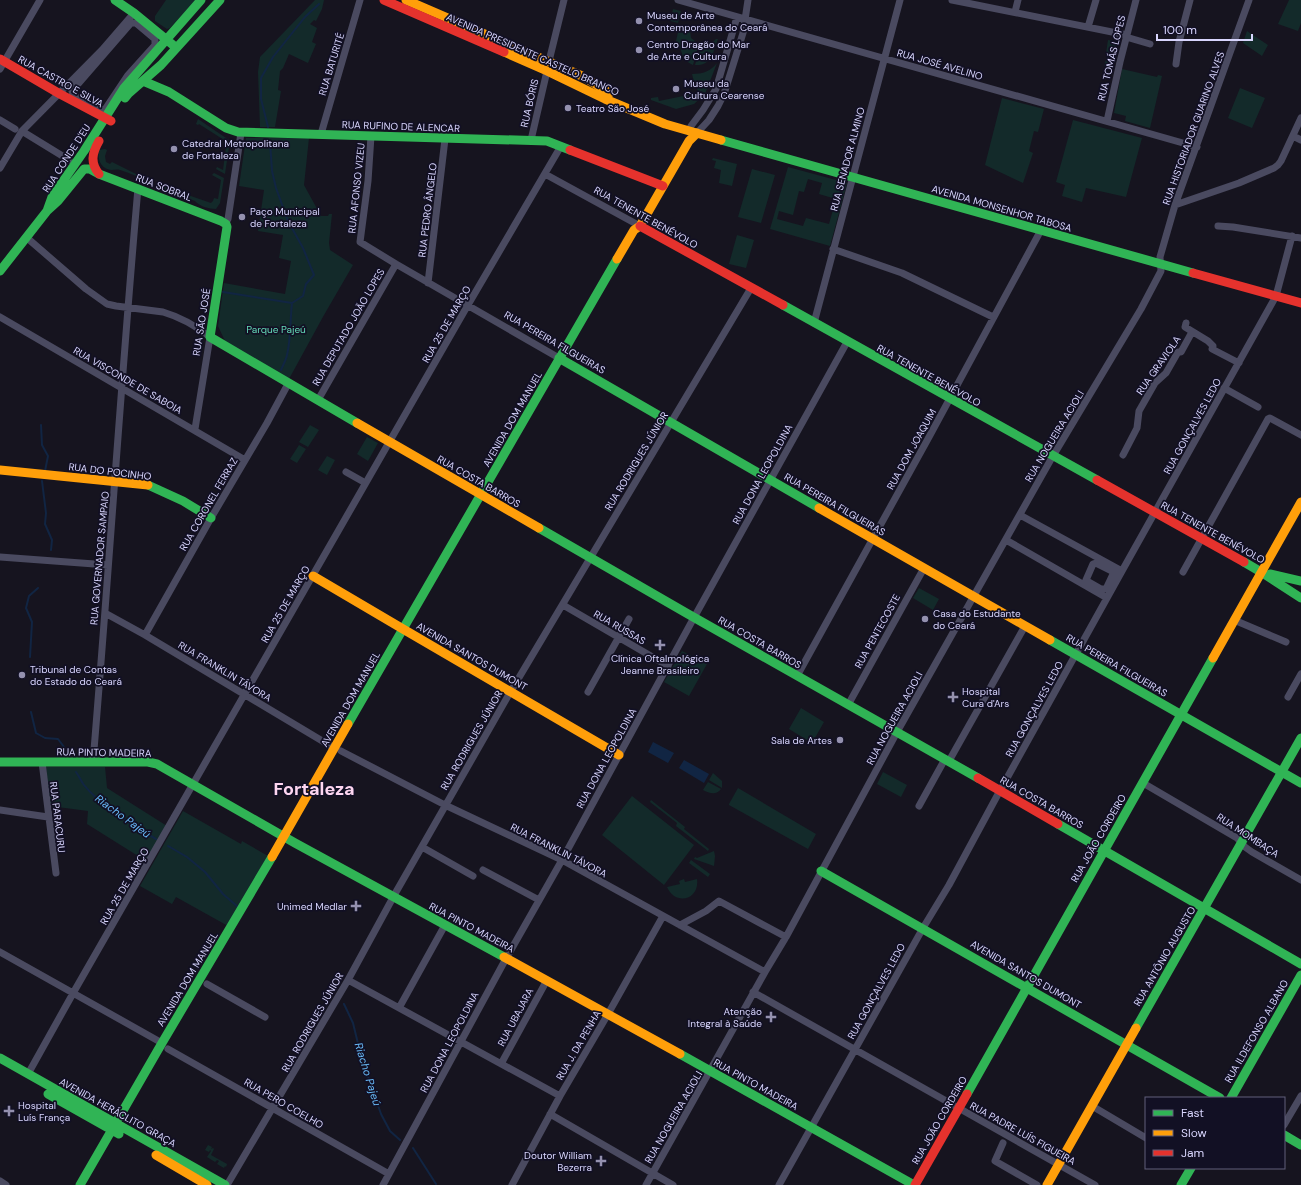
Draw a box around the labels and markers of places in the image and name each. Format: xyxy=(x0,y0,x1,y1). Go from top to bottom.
place label: Museu de Arte Contemporânea do Ceará xyxy=(647,9,767,34)
marker: Museu de Arte Contemporânea do Ceará xyxy=(634,16,644,26)
place label: Centro Dragão do Mar de Arte e Cultura xyxy=(647,38,750,63)
marker: Centro Dragão do Mar de Arte e Cultura xyxy=(634,45,644,55)
place label: Museu da Cultura Cearense xyxy=(684,77,765,102)
marker: Museu da Cultura Cearense xyxy=(671,84,681,94)
place label: Teatro São José xyxy=(576,102,649,115)
marker: Teatro São José xyxy=(563,103,573,113)
place label: Catedral Metropolitana de Fortaleza xyxy=(182,137,289,162)
marker: Catedral Metropolitana de Fortaleza xyxy=(169,144,179,154)
place label: Paço Municipal de Fortaleza xyxy=(250,205,320,230)
marker: Paço Municipal de Fortaleza xyxy=(237,212,247,222)
place label: Casa do Estudante do Ceará xyxy=(933,607,1021,632)
marker: Casa do Estudante do Ceará xyxy=(920,614,930,624)
marker: Clínica Oftalmológica Jeanne Brasileiro xyxy=(654,639,666,651)
place label: Clínica Oftalmológica Jeanne Brasileiro xyxy=(611,652,709,677)
place label: Tribunal de Contas do Estado do Ceará xyxy=(30,663,122,688)
marker: Tribunal de Contas do Estado do Ceará xyxy=(17,670,27,680)
place label: Hospital Cura d'Ars xyxy=(962,685,1009,710)
marker: Hospital Cura d'Ars xyxy=(947,691,959,703)
place label: Sala de Artes xyxy=(771,734,832,747)
marker: Sala de Artes xyxy=(835,735,845,745)
place label: Unimed Medlar xyxy=(277,900,347,913)
marker: Unimed Medlar xyxy=(350,900,362,912)
place label: Atenção Integral à Saúde xyxy=(688,1005,762,1030)
marker: Atenção Integral à Saúde xyxy=(765,1011,777,1023)
place label: Hospital Luís França xyxy=(18,1099,70,1124)
marker: Hospital Luís França xyxy=(3,1105,15,1117)
place label: Doutor William Bezerra xyxy=(524,1149,592,1174)
marker: Doutor William Bezerra xyxy=(595,1155,607,1167)

